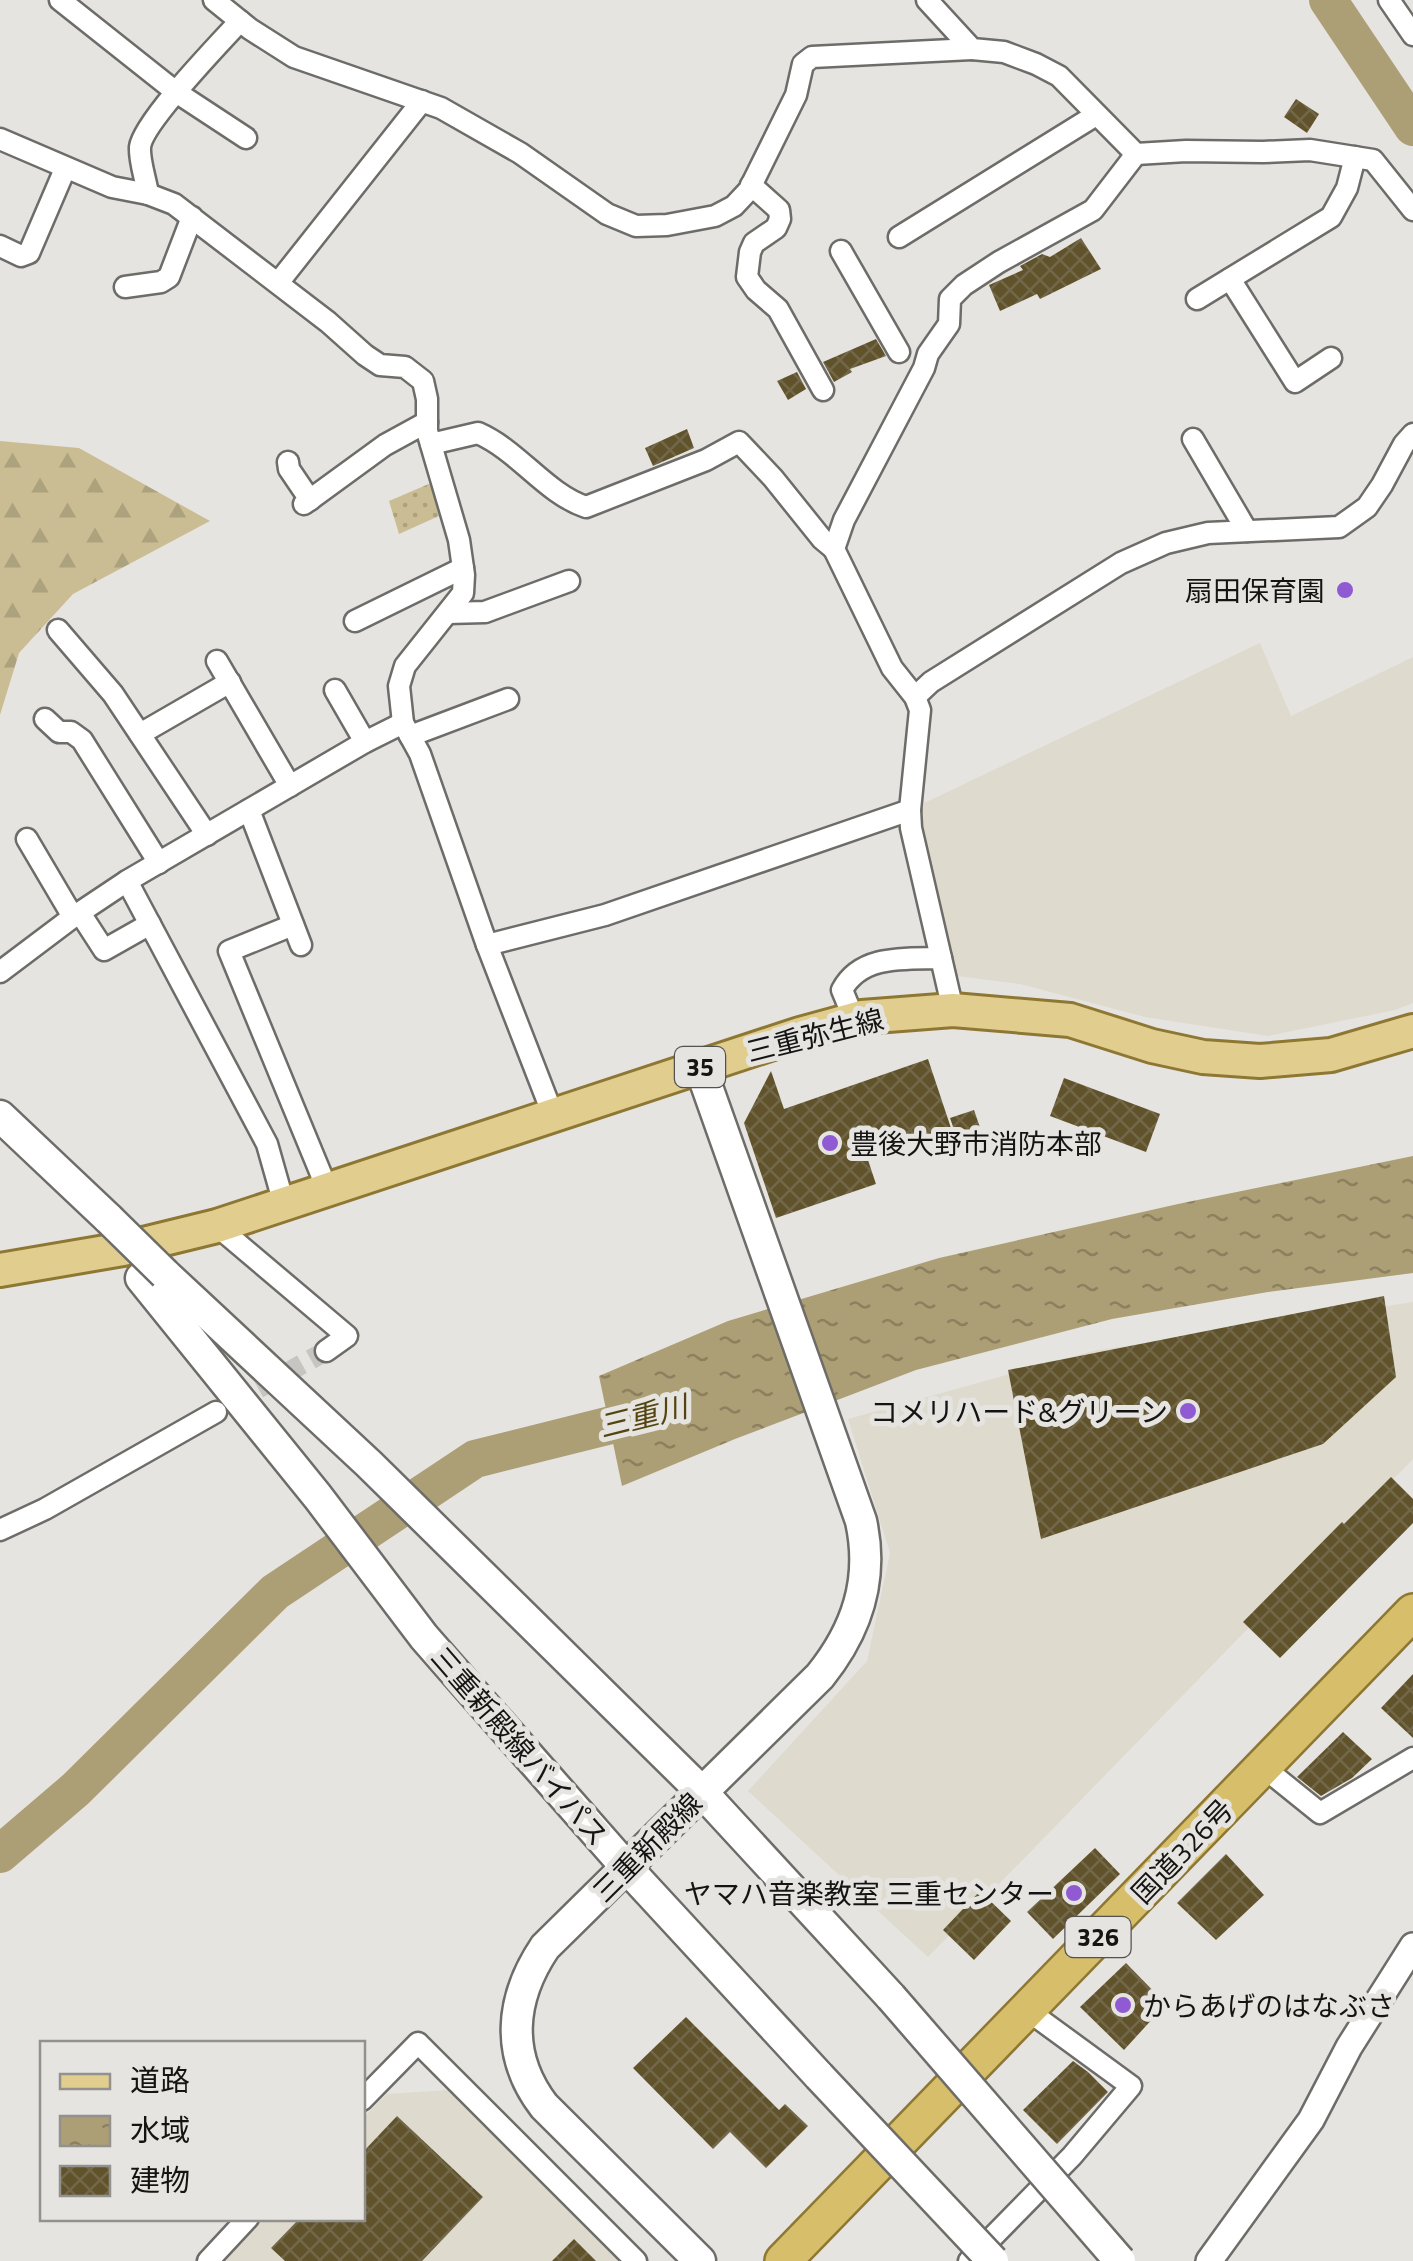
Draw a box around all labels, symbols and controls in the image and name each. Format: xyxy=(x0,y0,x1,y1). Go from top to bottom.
place label: 扇田保育園 xyxy=(1185,569,1325,612)
marker: 扇田保育園 xyxy=(1334,579,1356,601)
street label: 三重弥生線 xyxy=(742,997,888,1073)
road number: 35 xyxy=(675,1047,725,1087)
place label: 豊後大野市消防本部 xyxy=(850,1122,1102,1165)
marker: 豊後大野市消防本部 xyxy=(819,1132,841,1154)
water label: 三重川 xyxy=(594,1382,695,1449)
place label: コメリハード&グリーン xyxy=(870,1390,1168,1433)
marker: コメリハード&グリーン xyxy=(1177,1400,1199,1422)
street label: 三重新殿線バイパス xyxy=(421,1637,619,1855)
street label: 三重新殿線 xyxy=(582,1782,712,1912)
street label: 国道326号 xyxy=(1121,1789,1243,1913)
place label: ヤマハ音楽教室 三重センター xyxy=(684,1872,1054,1915)
marker: ヤマハ音楽教室 三重センター xyxy=(1063,1882,1085,1904)
road number: 326 xyxy=(1066,1917,1130,1957)
place label: からあげのはなぶさ xyxy=(1143,1984,1395,2027)
marker: からあげのはなぶさ xyxy=(1112,1994,1134,2016)
legend xyxy=(40,2041,365,2221)
text: 道路 xyxy=(130,2057,190,2103)
text: 水域 xyxy=(130,2107,190,2153)
text: 建物 xyxy=(130,2157,190,2203)

